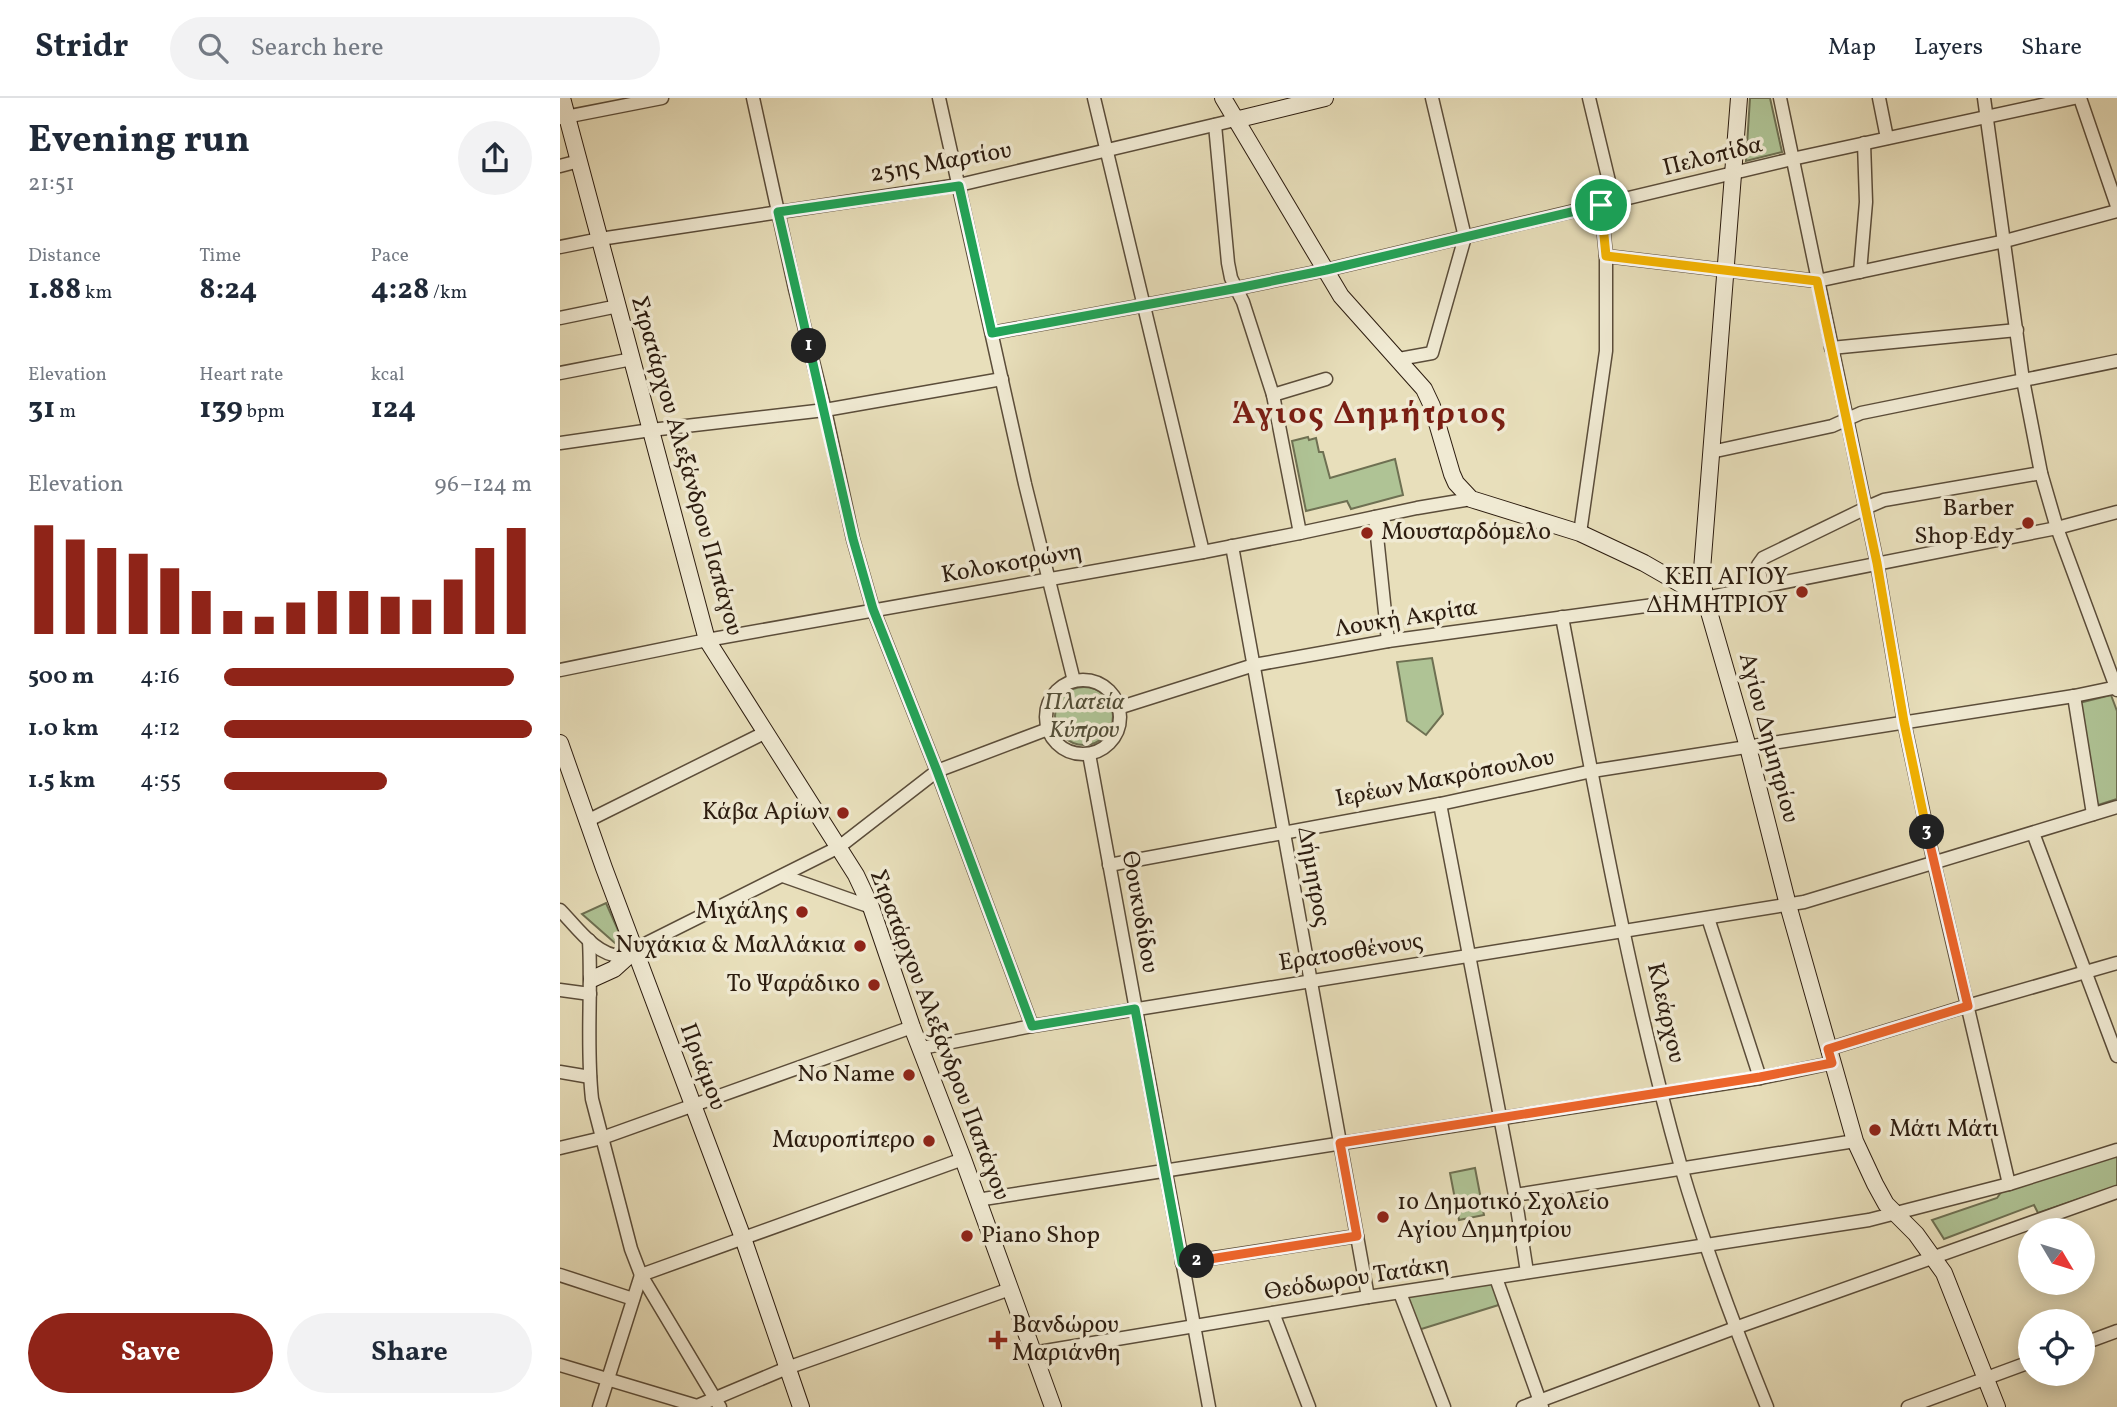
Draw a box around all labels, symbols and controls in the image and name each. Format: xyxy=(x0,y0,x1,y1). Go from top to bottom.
search box xyxy=(170,17,660,80)
text: Stridr xyxy=(35,25,128,71)
icon: search xyxy=(194,29,232,67)
text: Search here xyxy=(250,30,384,66)
text: Map xyxy=(1828,31,1876,65)
text: Layers xyxy=(1914,31,1983,65)
text: Share xyxy=(2021,31,2082,65)
text: Evening run xyxy=(28,115,250,168)
button: share xyxy=(458,121,532,195)
street label: Πελοπίδα xyxy=(1659,128,1767,186)
street label: 25ης Μαρτίου xyxy=(868,134,1014,192)
text: 21:51 xyxy=(28,168,75,200)
pin xyxy=(1571,175,1631,235)
icon: arrive xyxy=(1582,186,1620,224)
text: Distance xyxy=(28,243,101,269)
text: Time xyxy=(199,243,241,269)
text: Pace xyxy=(371,243,409,269)
text: 1.88 xyxy=(28,269,81,311)
text: 8:24 xyxy=(199,269,258,311)
text: 4:28 xyxy=(371,269,429,311)
text: km xyxy=(81,280,112,306)
text: /km xyxy=(429,280,467,306)
street label: Στρατάρχου Αλεξάνδρου Παπάγου xyxy=(621,292,751,640)
pin: 1 xyxy=(792,328,826,364)
text: 1 xyxy=(805,332,812,358)
text: Elevation xyxy=(28,362,107,388)
text: Heart rate xyxy=(199,362,283,388)
text: kcal xyxy=(371,362,404,388)
text: 31 xyxy=(28,388,55,430)
text: 139 xyxy=(199,388,243,430)
text: 124 xyxy=(371,388,416,430)
district label: Άγιος Δημήτριος xyxy=(1233,393,1507,437)
text: m xyxy=(55,399,76,425)
text: bpm xyxy=(243,399,285,425)
text: Elevation xyxy=(28,469,124,501)
text: 96–124 m xyxy=(435,469,532,501)
place label: Barber Shop Edy xyxy=(1914,492,2014,554)
marker: Barber Shop Edy xyxy=(2020,515,2036,531)
place label: Μουσταρδόμελο xyxy=(1381,516,1551,550)
marker: Μουσταρδόμελο xyxy=(1359,525,1375,541)
street label: Κολοκοτρώνη xyxy=(939,535,1085,593)
place label: ΚΕΠ ΑΓΙΟΥ ΔΗΜΗΤΡΙΟΥ xyxy=(1647,561,1788,623)
marker: ΚΕΠ ΑΓΙΟΥ ΔΗΜΗΤΡΙΟΥ xyxy=(1794,584,1810,600)
street label: Λουκή Ακρίτα xyxy=(1332,591,1480,647)
street label: Αγίου Δημητρίου xyxy=(1729,649,1807,827)
text: 500 m xyxy=(28,661,94,693)
text: 4:16 xyxy=(140,661,180,693)
park label: Πλατεία Κύπρου xyxy=(1044,686,1125,748)
text: 1.0 km xyxy=(28,713,99,745)
text: 4:12 xyxy=(140,713,180,745)
street label: Ιερέων Μακρόπουλου xyxy=(1333,741,1557,817)
text: 1.5 km xyxy=(28,765,95,797)
text: 4:55 xyxy=(140,765,181,797)
place label: Κάβα Αρίων xyxy=(702,796,829,830)
marker: Κάβα Αρίων xyxy=(835,805,851,821)
pin: 3 xyxy=(1910,814,1944,850)
text: 3 xyxy=(1922,818,1931,844)
street label: Δήμητρος xyxy=(1287,824,1339,930)
street label: Θουκυδίδου xyxy=(1112,848,1166,976)
street label: Στρατάρχου Αλεξάνδρου Παπάγου xyxy=(860,865,1018,1205)
place label: Μιχάλης xyxy=(695,895,788,929)
marker: Μιχάλης xyxy=(794,904,810,920)
street label: Ερατοσθένους xyxy=(1277,925,1425,981)
place label: Νυχάκια & Μαλλάκια xyxy=(615,929,846,963)
marker: Νυχάκια & Μαλλάκια xyxy=(852,938,868,954)
street label: Κλεάρχου xyxy=(1637,960,1693,1066)
place label: Το Ψαράδικο xyxy=(726,968,860,1002)
marker: Το Ψαράδικο xyxy=(866,977,882,993)
street label: Πριάμου xyxy=(670,1019,734,1115)
place label: No Name xyxy=(797,1058,895,1092)
marker: No Name xyxy=(901,1067,917,1083)
place label: Μάτι Μάτι xyxy=(1889,1113,1999,1147)
marker: Μάτι Μάτι xyxy=(1867,1122,1883,1138)
place label: Μαυροπίπερο xyxy=(772,1124,915,1158)
marker: Μαυροπίπερο xyxy=(921,1133,937,1149)
place label: 1ο Δημοτικό Σχολείο Αγίου Δημητρίου xyxy=(1397,1186,1609,1248)
marker: 1ο Δημοτικό Σχολείο Αγίου Δημητρίου xyxy=(1375,1209,1391,1225)
north arrow xyxy=(2018,1218,2095,1295)
map controls xyxy=(2018,1218,2095,1386)
place label: Piano Shop xyxy=(981,1219,1100,1253)
marker: Piano Shop xyxy=(959,1228,975,1244)
pin: 2 xyxy=(1180,1244,1214,1278)
text: 2 xyxy=(1192,1247,1201,1273)
street label: Θεόδωρου Τατάκη xyxy=(1262,1248,1452,1310)
place label: Βανδώρου Μαριάνθη xyxy=(1012,1309,1121,1371)
button: locate xyxy=(2018,1309,2095,1386)
button: Save xyxy=(28,1313,273,1393)
button: Share xyxy=(287,1313,532,1393)
marker: Βανδώρου Μαριάνθη xyxy=(990,1332,1006,1348)

